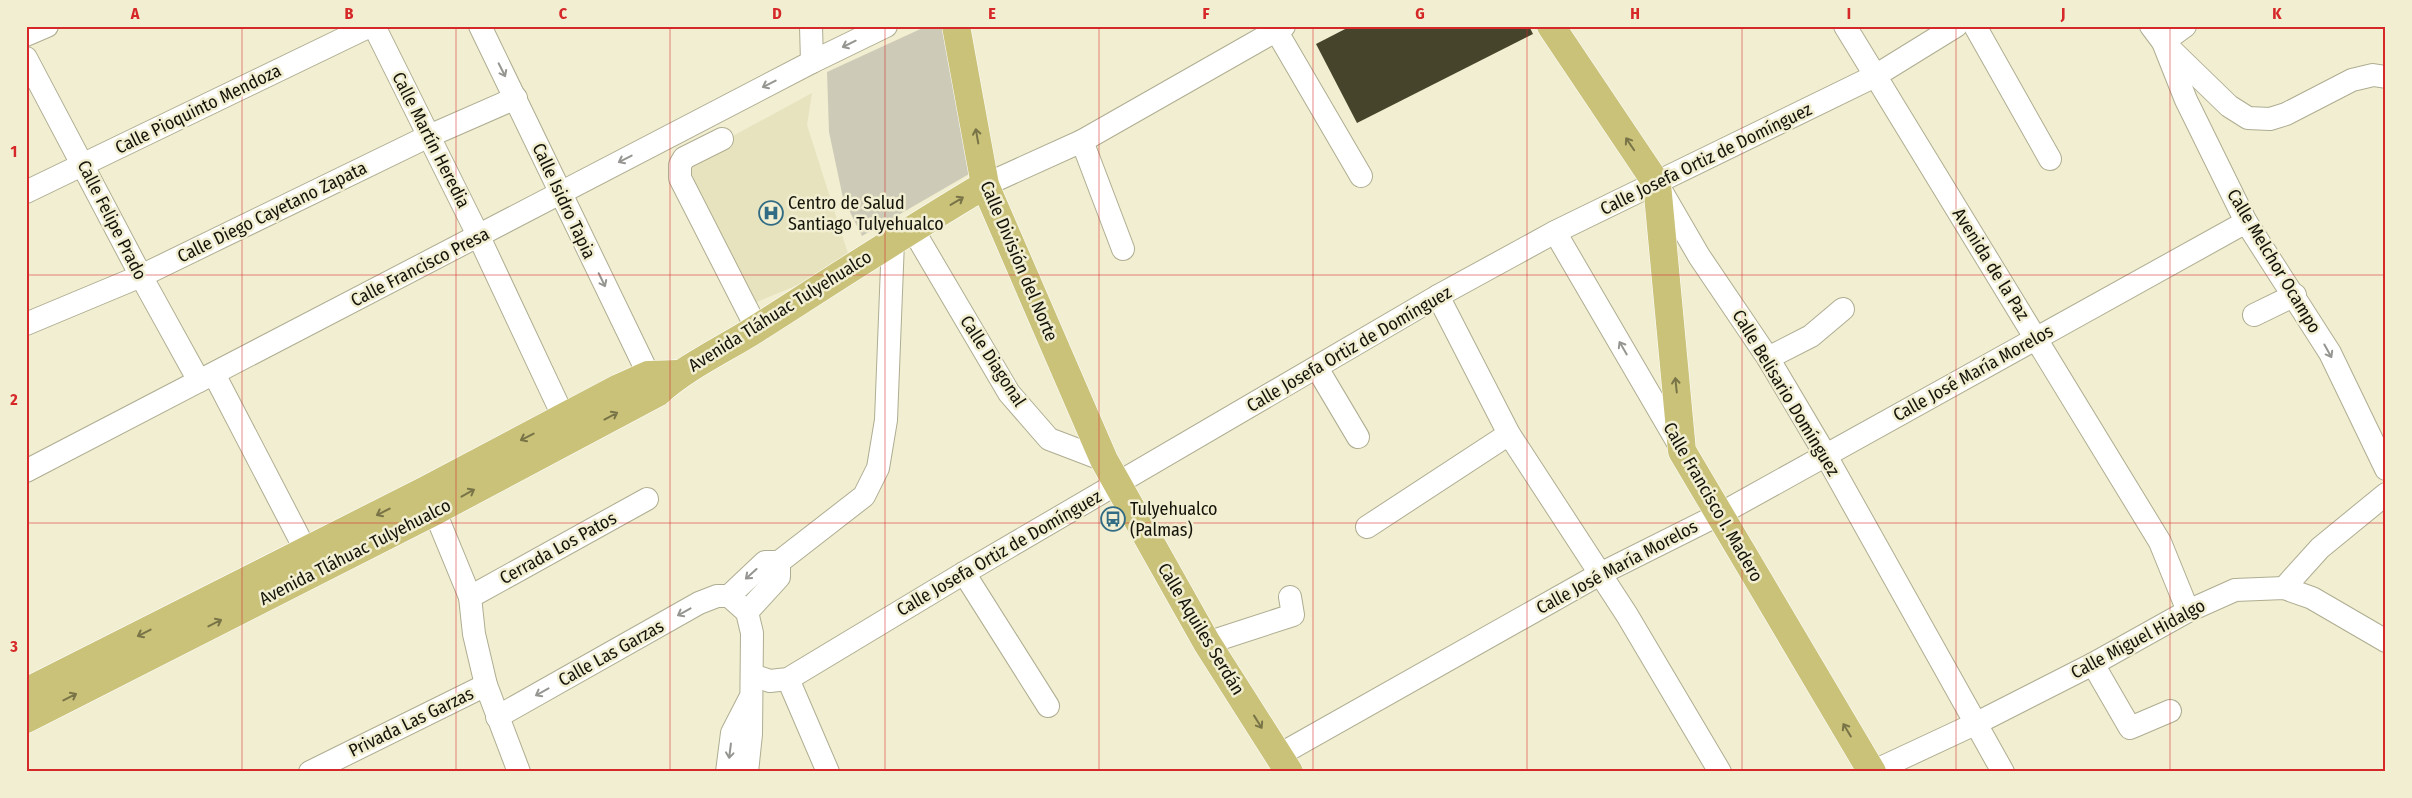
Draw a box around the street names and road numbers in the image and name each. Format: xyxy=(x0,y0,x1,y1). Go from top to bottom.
street label: Calle Pioquinto Mendoza xyxy=(111,59,285,159)
street label: Calle Martín Heredia xyxy=(387,68,475,212)
street label: Calle Josefa Ortiz de Domínguez xyxy=(1597,98,1815,220)
street label: Calle Isidro Tapia xyxy=(528,140,601,263)
street label: Calle Diego Cayetano Zapata xyxy=(174,156,370,267)
street label: Calle Felipe Prado xyxy=(72,157,152,283)
street label: Calle División del Norte xyxy=(975,178,1063,344)
street label: Calle Melchor Ocampo xyxy=(2222,185,2326,337)
street label: Avenida de la Paz xyxy=(1948,204,2034,324)
street label: Calle Francisco Presa xyxy=(347,222,493,311)
street label: Avenida Tláhuac Tulyehualco xyxy=(684,246,876,376)
street label: Calle Josefa Ortiz de Domínguez xyxy=(1243,281,1455,417)
street label: Calle Belisario Domínguez xyxy=(1728,306,1844,480)
street label: Calle Diagonal xyxy=(955,311,1031,411)
street label: Calle José María Morelos xyxy=(1889,320,2057,426)
street label: Calle Francisco I. Madero xyxy=(1658,418,1768,586)
street label: Calle Josefa Ortiz de Domínguez xyxy=(893,485,1105,621)
street label: Avenida Tláhuac Tulyehualco xyxy=(256,494,454,610)
street label: Cerrada Los Patos xyxy=(496,507,621,589)
street label: Calle José María Morelos xyxy=(1533,515,1702,619)
street label: Calle Aquiles Serdán xyxy=(1153,559,1249,699)
street label: Calle Miguel Hidalgo xyxy=(2067,594,2209,684)
street label: Calle Las Garzas xyxy=(554,615,668,691)
street label: Privada Las Garzas xyxy=(345,682,477,762)

